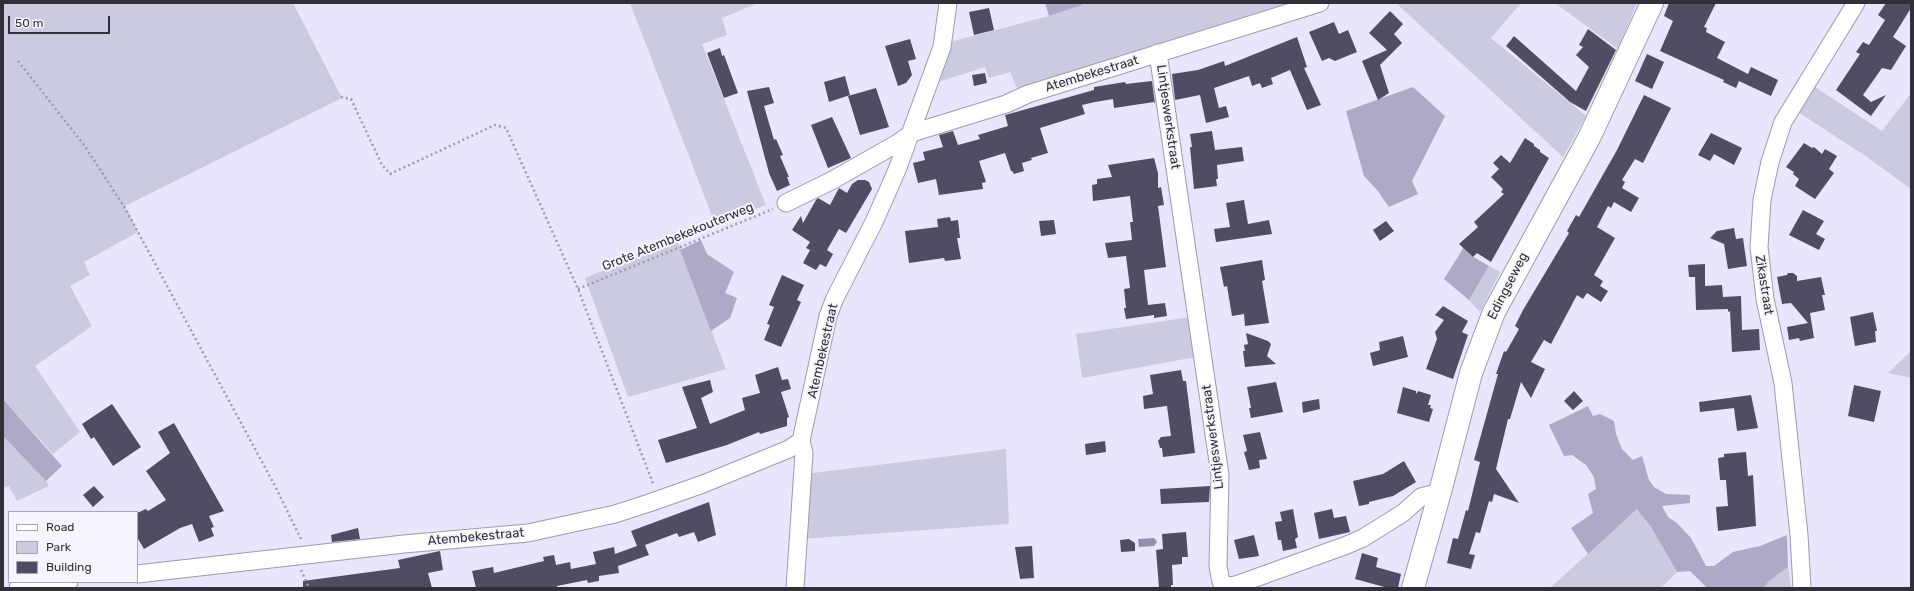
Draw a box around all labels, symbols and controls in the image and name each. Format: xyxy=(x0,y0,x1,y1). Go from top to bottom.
scale bar xyxy=(10,8,112,34)
text: 50 m xyxy=(15,16,43,30)
street label: Atembekestraat xyxy=(1043,52,1141,96)
street label: Lintjeswerkstraat xyxy=(1153,64,1183,170)
street label: Grote Atembekekouterweg xyxy=(600,199,756,275)
street label: Edingseweg xyxy=(1484,250,1532,322)
street label: Zikastraat xyxy=(1752,254,1776,316)
street label: Atembekestraat xyxy=(805,302,841,400)
street label: Lintjeswerkstraat xyxy=(1199,384,1227,490)
legend xyxy=(8,511,138,583)
text: Road xyxy=(46,520,74,534)
street label: Atembekestraat xyxy=(427,525,525,549)
text: Park xyxy=(46,540,71,554)
text: Building xyxy=(46,560,92,574)

